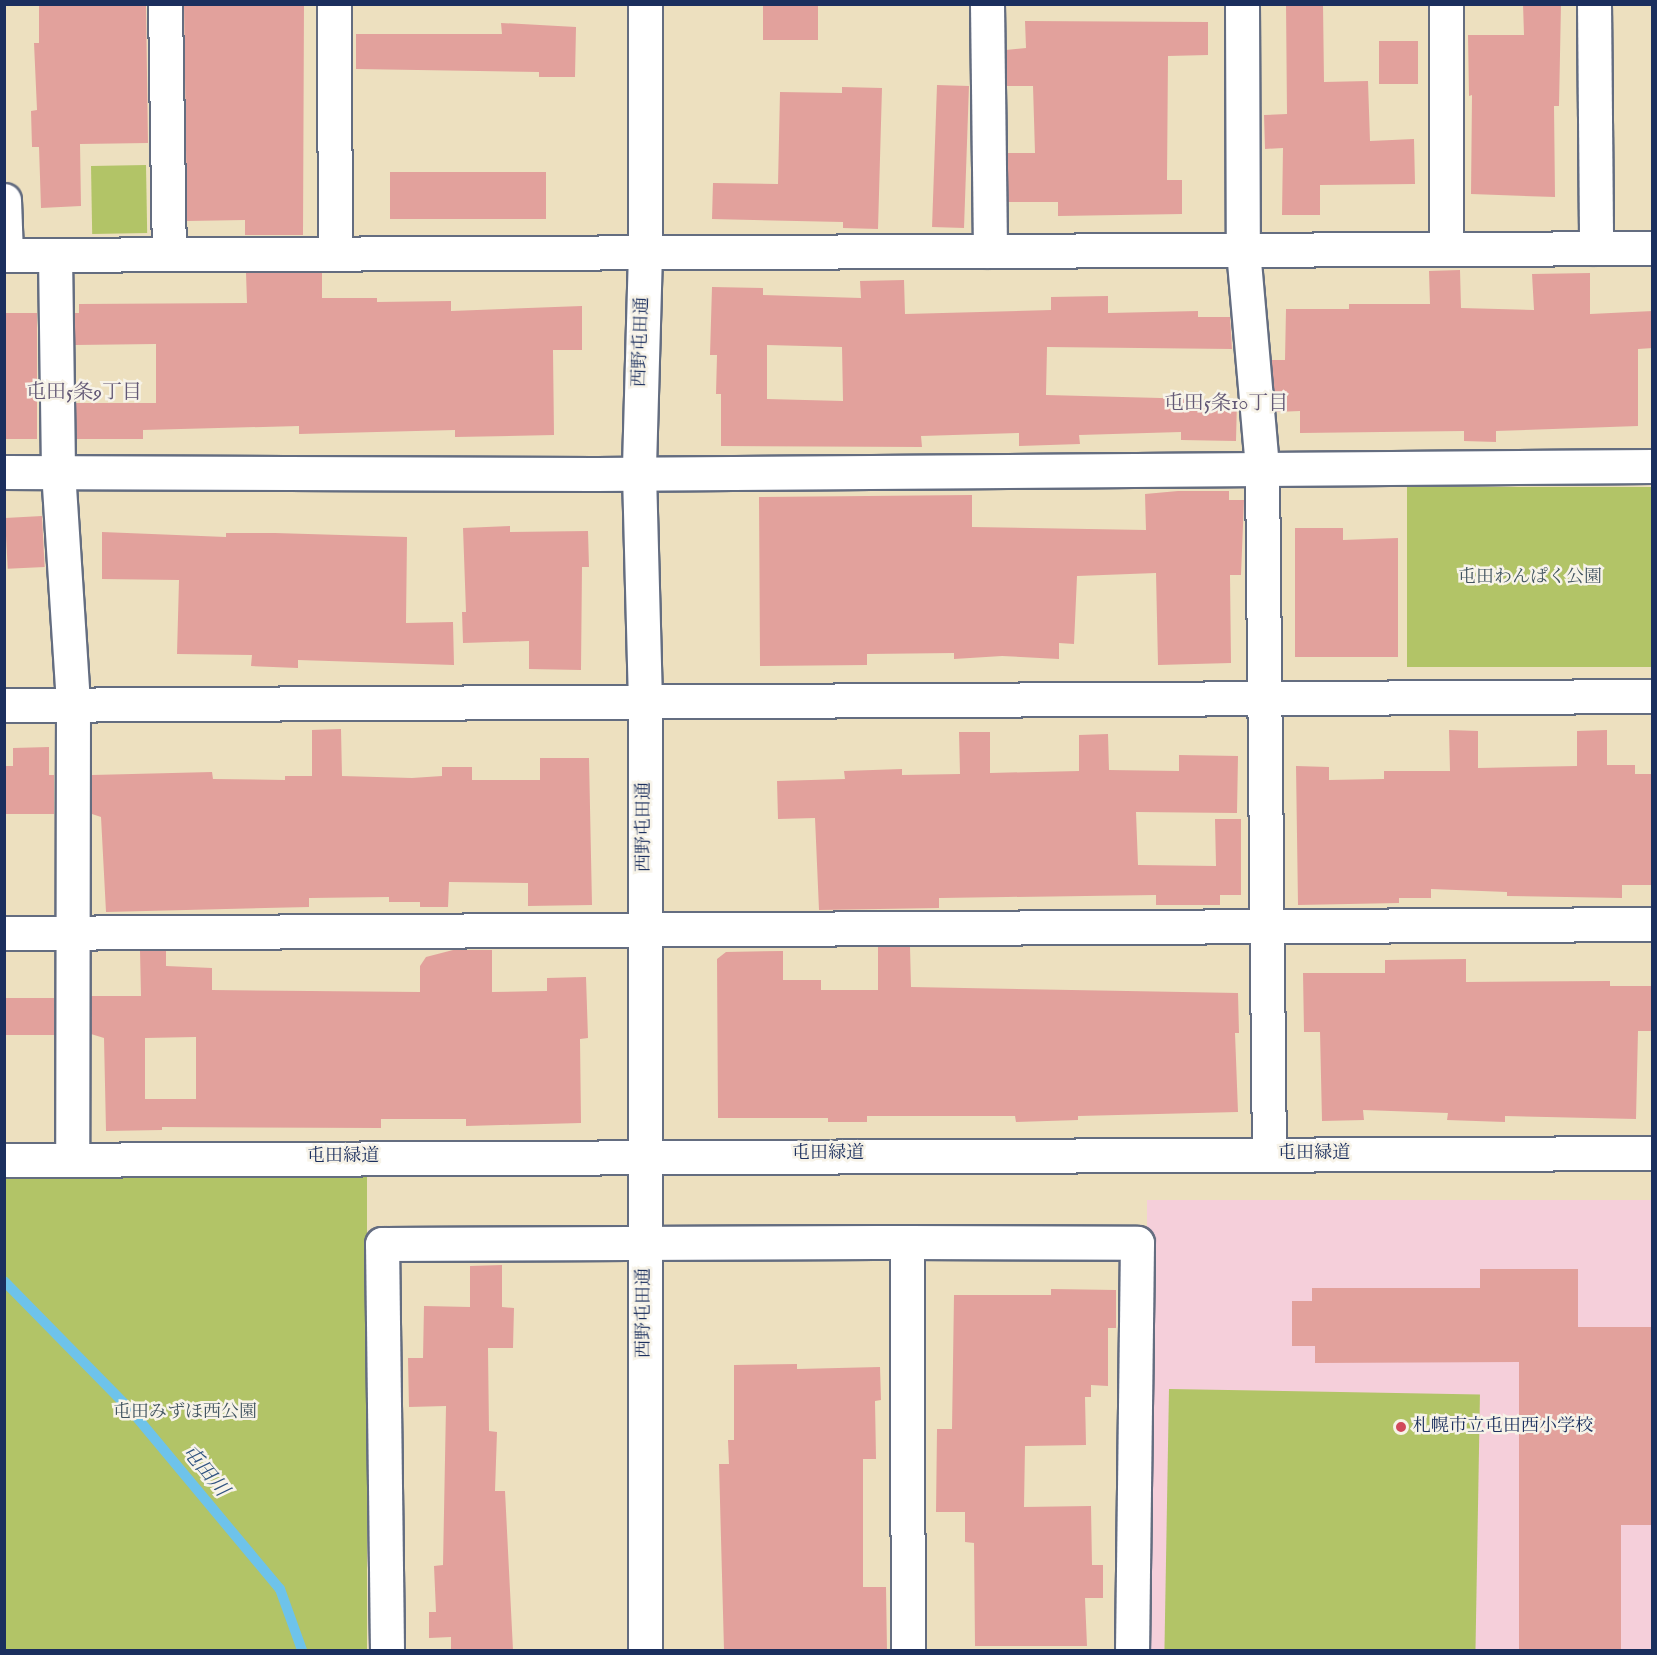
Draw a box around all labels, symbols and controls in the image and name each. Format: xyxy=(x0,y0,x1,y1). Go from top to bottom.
street label: 西野屯田通 xyxy=(630,297,654,387)
district label: 屯田5条9丁目 xyxy=(26,380,142,404)
district label: 屯田5条10丁目 xyxy=(1164,391,1288,415)
park label: 屯田わんぱく公園 xyxy=(1458,567,1602,589)
street label: 西野屯田通 xyxy=(634,782,656,872)
street label: 屯田緑道 xyxy=(792,1143,864,1165)
street label: 屯田緑道 xyxy=(1278,1143,1350,1165)
street label: 屯田緑道 xyxy=(307,1146,379,1168)
street label: 西野屯田通 xyxy=(634,1268,656,1358)
park label: 屯田みずほ西公園 xyxy=(113,1402,257,1424)
place label: 札幌市立屯田西小学校 xyxy=(1413,1416,1593,1438)
marker: 札幌市立屯田西小学校 xyxy=(1394,1420,1408,1434)
water label: 屯田川 xyxy=(177,1440,233,1502)

